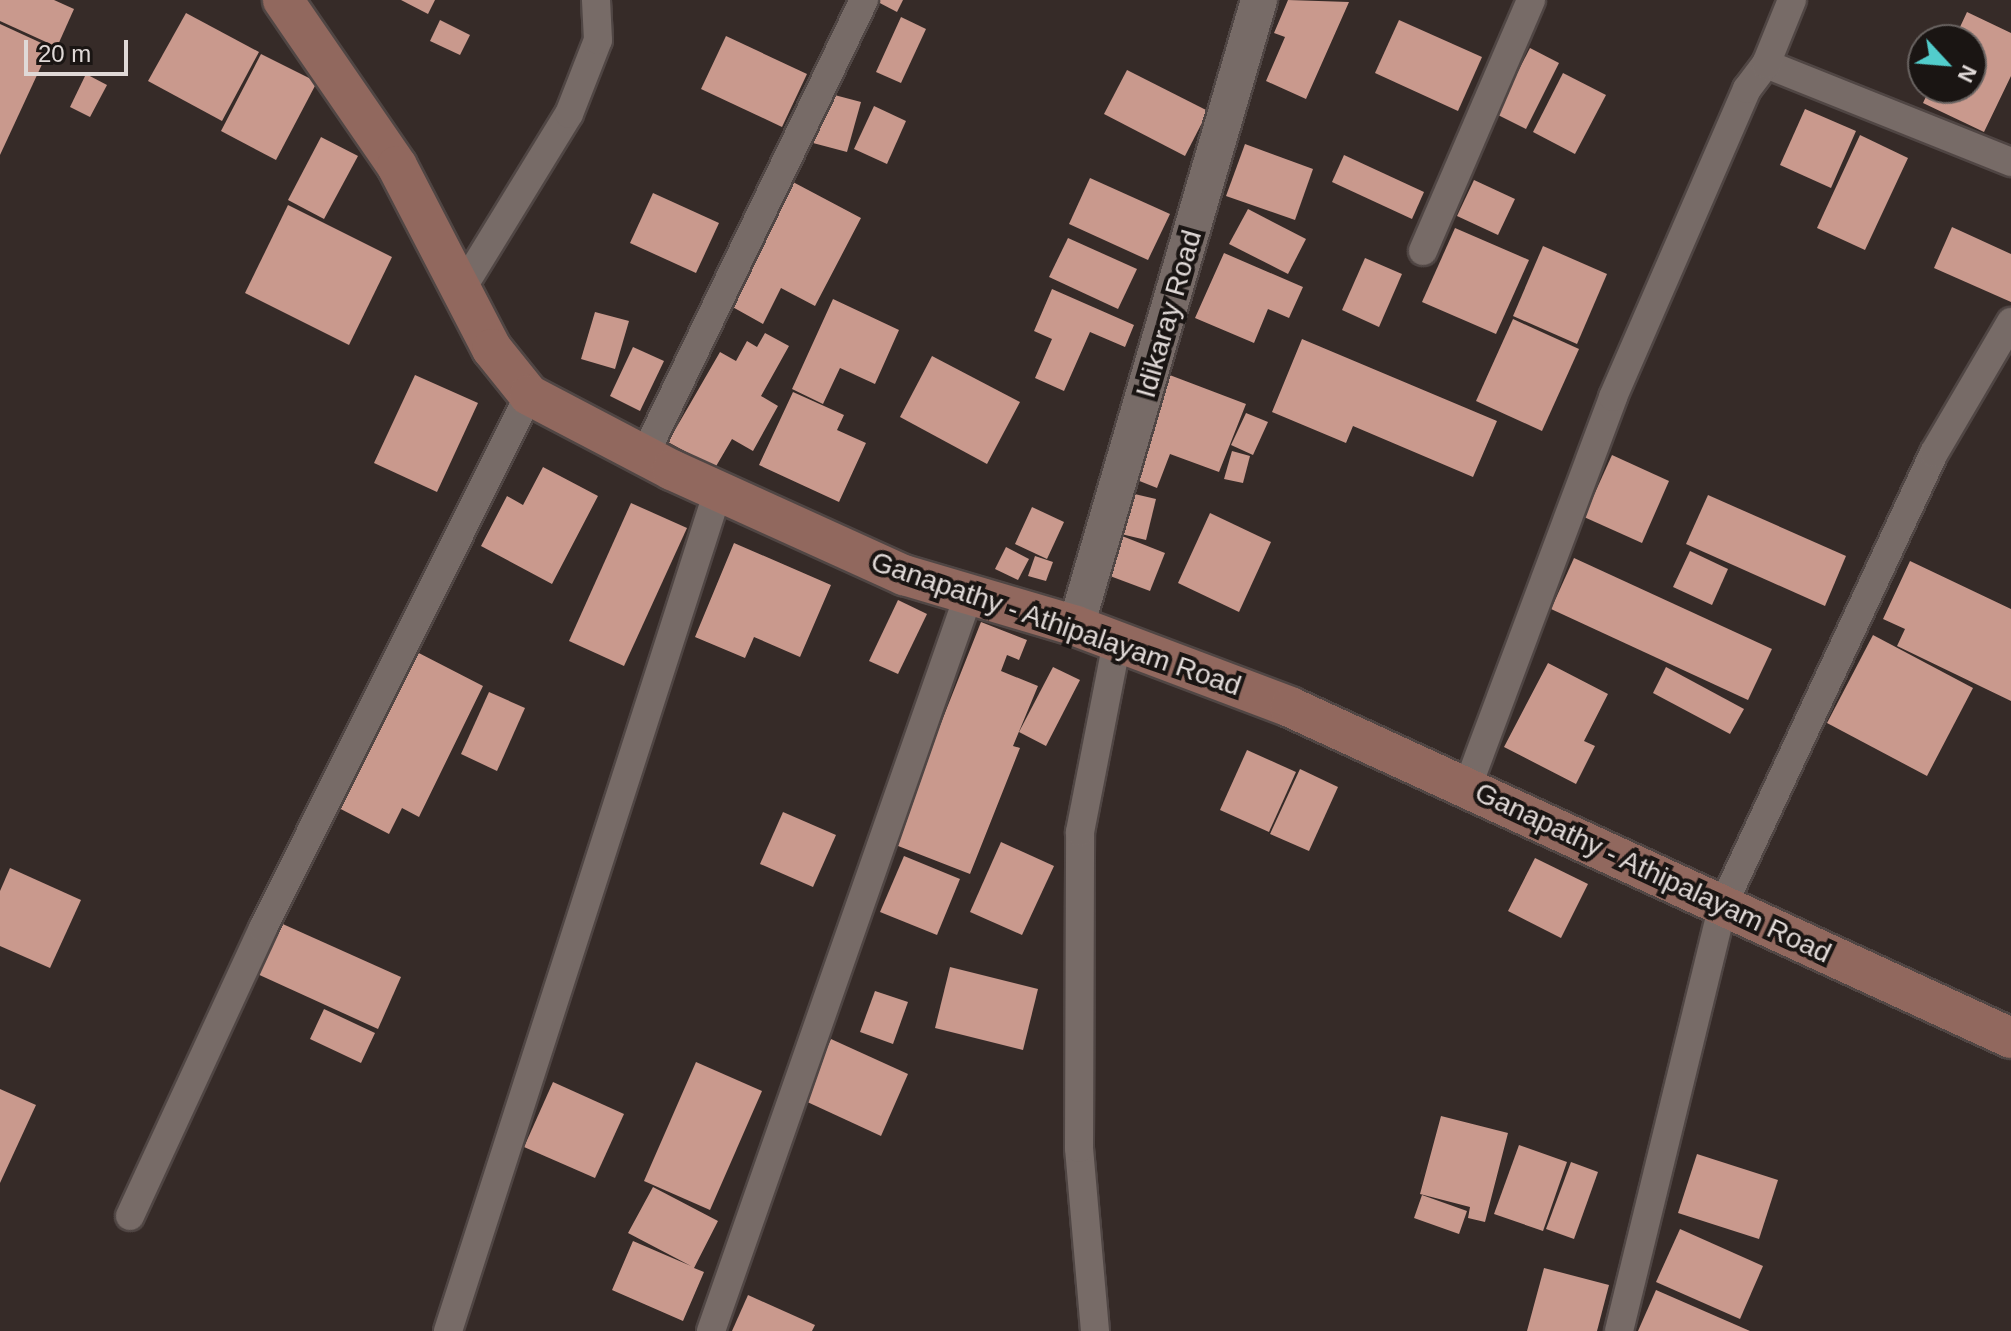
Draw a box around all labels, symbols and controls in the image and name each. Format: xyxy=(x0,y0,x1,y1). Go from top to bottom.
scale bar xyxy=(28,24,132,74)
north arrow xyxy=(1907,24,1987,104)
text: 20 m xyxy=(38,40,91,67)
text: N xyxy=(1953,61,1982,86)
street label: Idikaray Road xyxy=(1129,226,1209,402)
street label: Ganapathy - Athipalayam Road xyxy=(866,545,1246,703)
street label: Ganapathy - Athipalayam Road xyxy=(1469,775,1837,971)

